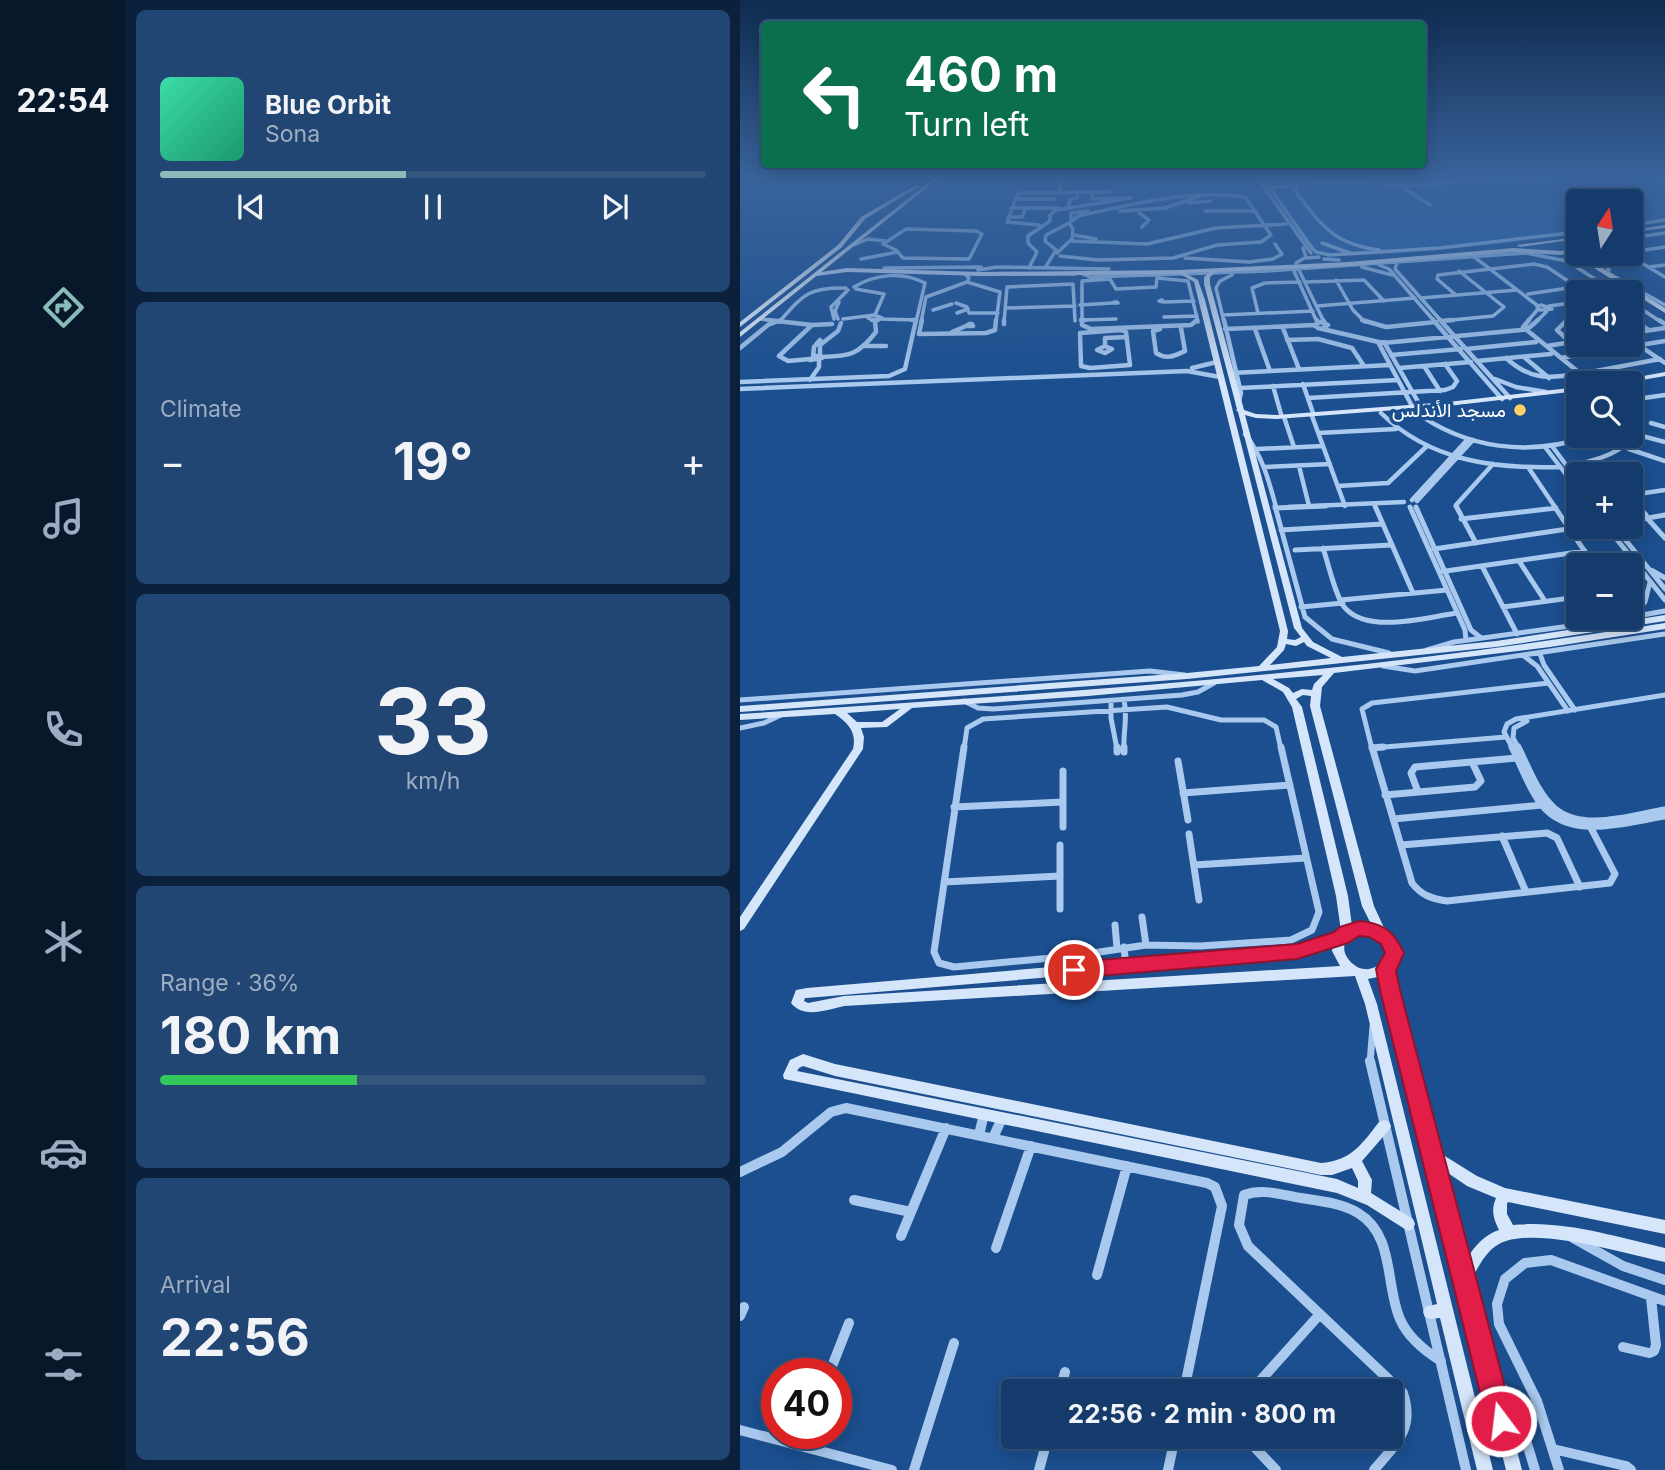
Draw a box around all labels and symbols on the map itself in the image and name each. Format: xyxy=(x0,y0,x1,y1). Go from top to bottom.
north arrow xyxy=(1566,189,1643,266)
place label: مسجد الأندلس xyxy=(1392,399,1506,422)
marker: مسجد الأندلس xyxy=(1512,402,1528,418)
pin xyxy=(1044,940,1104,1000)
speed limit sign: 40 xyxy=(761,1358,852,1449)
position arrow xyxy=(1464,1384,1538,1458)

